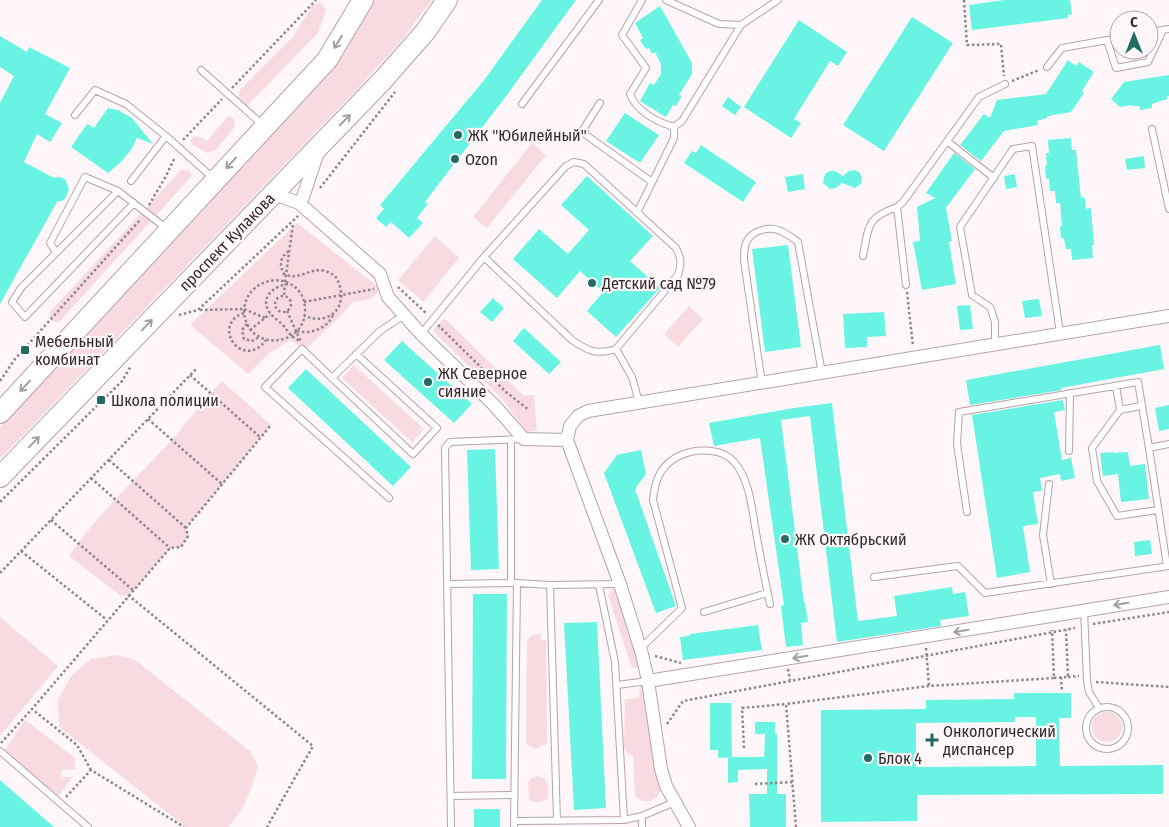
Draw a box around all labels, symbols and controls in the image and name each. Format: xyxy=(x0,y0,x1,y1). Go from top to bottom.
north arrow xyxy=(1109,10,1159,60)
text: С xyxy=(1130,14,1138,31)
one-way arrow xyxy=(333,35,343,49)
one-way arrow xyxy=(339,114,351,127)
place label: ЖК "Юбилейный" xyxy=(468,126,587,145)
marker: ЖК "Юбилейный" xyxy=(452,129,464,141)
place label: Ozon xyxy=(465,150,498,169)
marker: Ozon xyxy=(449,153,461,165)
one-way arrow xyxy=(225,157,237,170)
street label: проспект Кулакова xyxy=(175,189,279,295)
place label: Детский сад №79 xyxy=(601,274,716,293)
marker: Детский сад №79 xyxy=(586,277,598,289)
one-way arrow xyxy=(141,319,153,332)
place label: Мебельный комбинат xyxy=(35,332,114,369)
marker: Мебельный комбинат xyxy=(19,344,31,356)
place label: ЖК Северное сияние xyxy=(438,364,527,401)
marker: ЖК Северное сияние xyxy=(422,376,434,388)
one-way arrow xyxy=(20,379,31,392)
place label: Школа полиции xyxy=(111,391,219,410)
marker: Школа полиции xyxy=(95,394,107,406)
one-way arrow xyxy=(28,436,40,449)
place label: ЖК Октябрьский xyxy=(795,530,907,549)
marker: ЖК Октябрьский xyxy=(779,533,791,545)
one-way arrow xyxy=(1113,600,1129,610)
one-way arrow xyxy=(953,626,969,636)
one-way arrow xyxy=(792,652,808,662)
place label: Онкологический диспансер xyxy=(943,722,1056,759)
marker: Онкологический диспансер xyxy=(925,733,939,747)
place label: Блок 4 xyxy=(878,749,922,768)
marker: Блок 4 xyxy=(862,752,874,764)

